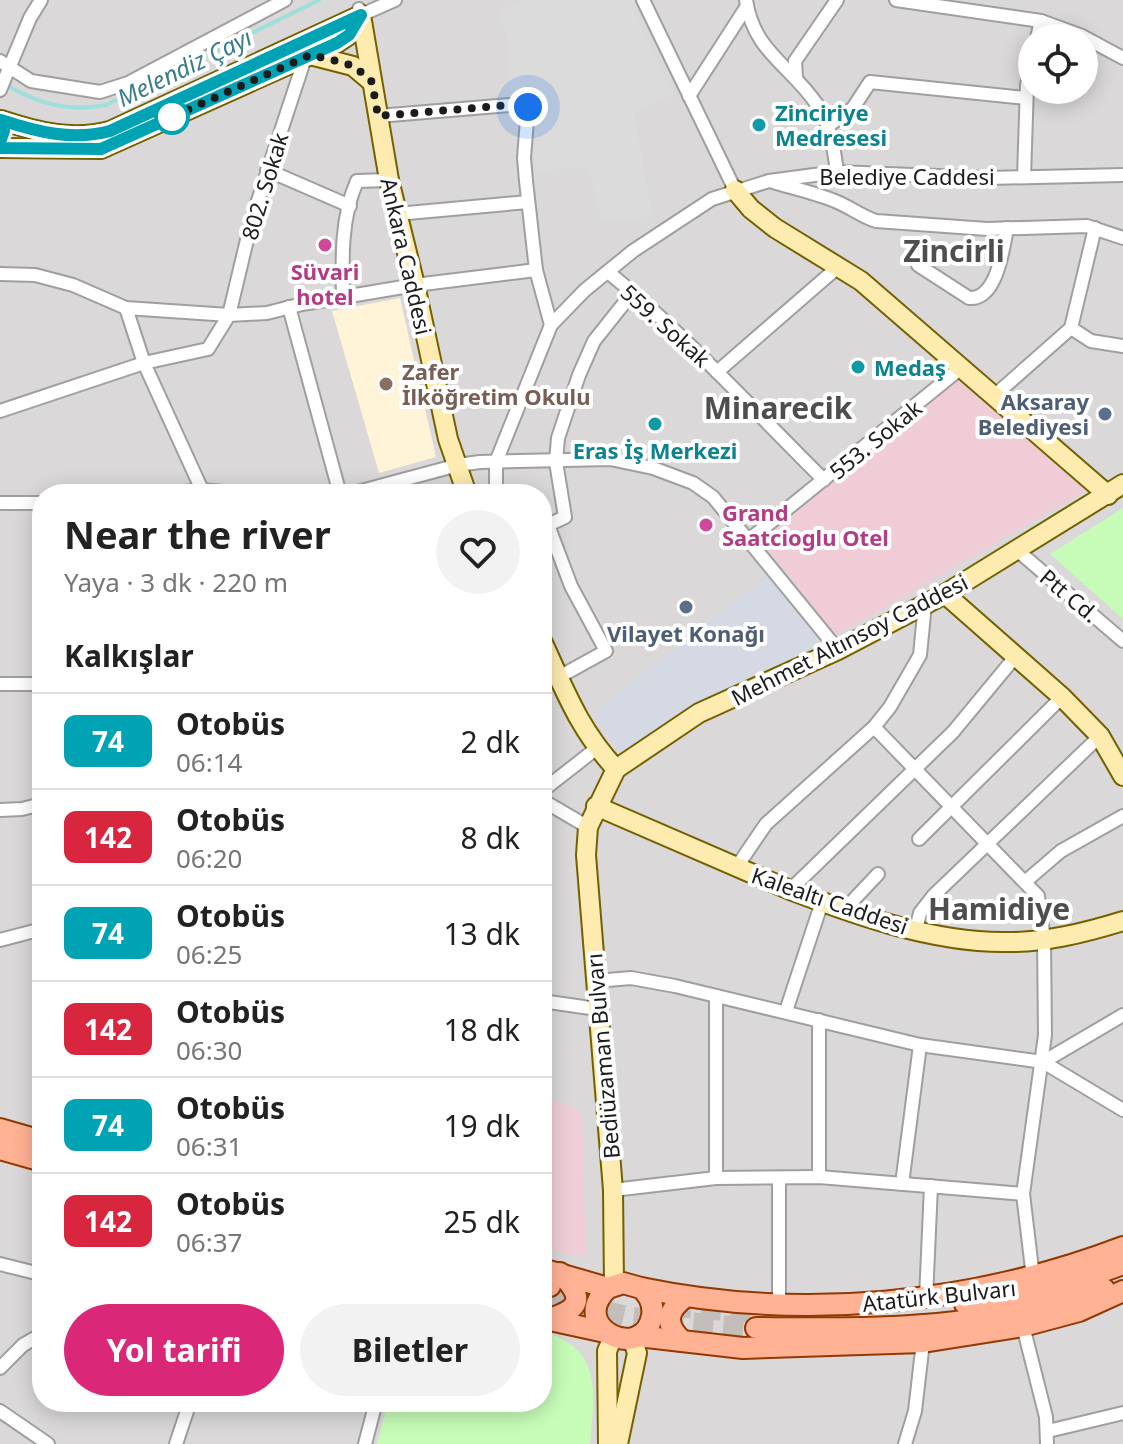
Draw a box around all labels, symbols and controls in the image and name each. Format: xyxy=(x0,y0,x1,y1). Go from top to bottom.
water label: Melendiz Çayı xyxy=(111,20,257,114)
map controls xyxy=(1018,24,1098,104)
button: locate xyxy=(1018,24,1098,104)
your location xyxy=(508,87,548,127)
place label: Zinciriye Medresesi xyxy=(775,97,887,152)
unlabelled marker xyxy=(155,100,189,134)
marker: Zinciriye Medresesi xyxy=(750,116,768,134)
street label: 802. Sokak xyxy=(233,128,295,243)
street label: Belediye Caddesi xyxy=(819,161,995,191)
street label: Ankara Caddesi xyxy=(374,174,440,338)
district label: Zincirli xyxy=(903,230,1005,271)
marker: Süvari hotel xyxy=(316,236,334,254)
place label: Süvari hotel xyxy=(291,256,359,311)
street label: 559. Sokak xyxy=(615,277,717,373)
place label: Medaş xyxy=(874,352,946,382)
place label: Zafer İlköğretim Okulu xyxy=(402,356,590,411)
marker: Medaş xyxy=(849,358,867,376)
marker: Zafer İlköğretim Okulu xyxy=(377,375,395,393)
place label: Aksaray Belediyesi xyxy=(978,386,1089,441)
district label: Minarecik xyxy=(704,387,853,428)
street label: 553. Sokak xyxy=(823,392,928,485)
marker: Aksaray Belediyesi xyxy=(1096,405,1114,423)
marker: Eras İş Merkezi xyxy=(646,415,664,433)
place label: Eras İş Merkezi xyxy=(573,435,737,465)
place label: Grand Saatcioglu Otel xyxy=(722,497,889,552)
text: Near the river xyxy=(64,508,331,560)
button: heart xyxy=(436,510,520,594)
marker: Grand Saatcioglu Otel xyxy=(697,516,715,534)
street label: Ptt Cd. xyxy=(1034,562,1106,628)
text: Yaya · 3 dk · 220 m xyxy=(64,564,288,600)
street label: Mehmet Altınsoy Caddesi xyxy=(726,566,972,712)
marker: Vilayet Konağı xyxy=(677,598,695,616)
place label: Vilayet Konağı xyxy=(607,618,765,648)
text: Kalkışlar xyxy=(64,635,194,676)
text: Otobüs xyxy=(176,703,285,744)
text: 2 dk xyxy=(461,721,520,762)
text: 74 xyxy=(92,722,124,760)
text: 06:14 xyxy=(176,744,242,780)
text: Otobüs xyxy=(176,799,285,840)
text: 8 dk xyxy=(461,817,520,858)
text: 142 xyxy=(84,818,132,856)
text: 06:20 xyxy=(176,840,242,876)
street label: Kalealtı Caddesi xyxy=(748,859,912,941)
district label: Hamidiye xyxy=(928,888,1070,929)
text: Otobüs xyxy=(176,895,285,936)
text: 13 dk xyxy=(443,913,520,954)
text: 74 xyxy=(92,914,124,952)
text: 06:25 xyxy=(176,936,242,972)
street label: Bediüzaman Bulvarı xyxy=(578,952,626,1160)
text: Otobüs xyxy=(176,991,285,1032)
text: 18 dk xyxy=(443,1009,520,1050)
text: 142 xyxy=(84,1010,132,1048)
text: 06:30 xyxy=(176,1032,242,1068)
text: Otobüs xyxy=(176,1087,285,1128)
text: 19 dk xyxy=(443,1105,520,1146)
text: 74 xyxy=(92,1106,124,1144)
text: 06:31 xyxy=(176,1128,242,1164)
text: Otobüs xyxy=(176,1183,285,1224)
text: 25 dk xyxy=(443,1201,520,1242)
text: 142 xyxy=(84,1202,132,1240)
text: 06:37 xyxy=(176,1224,242,1260)
street label: Atatürk Bulvarı xyxy=(861,1272,1017,1318)
button: Yol tarifi xyxy=(64,1304,284,1396)
button: Biletler xyxy=(300,1304,520,1396)

